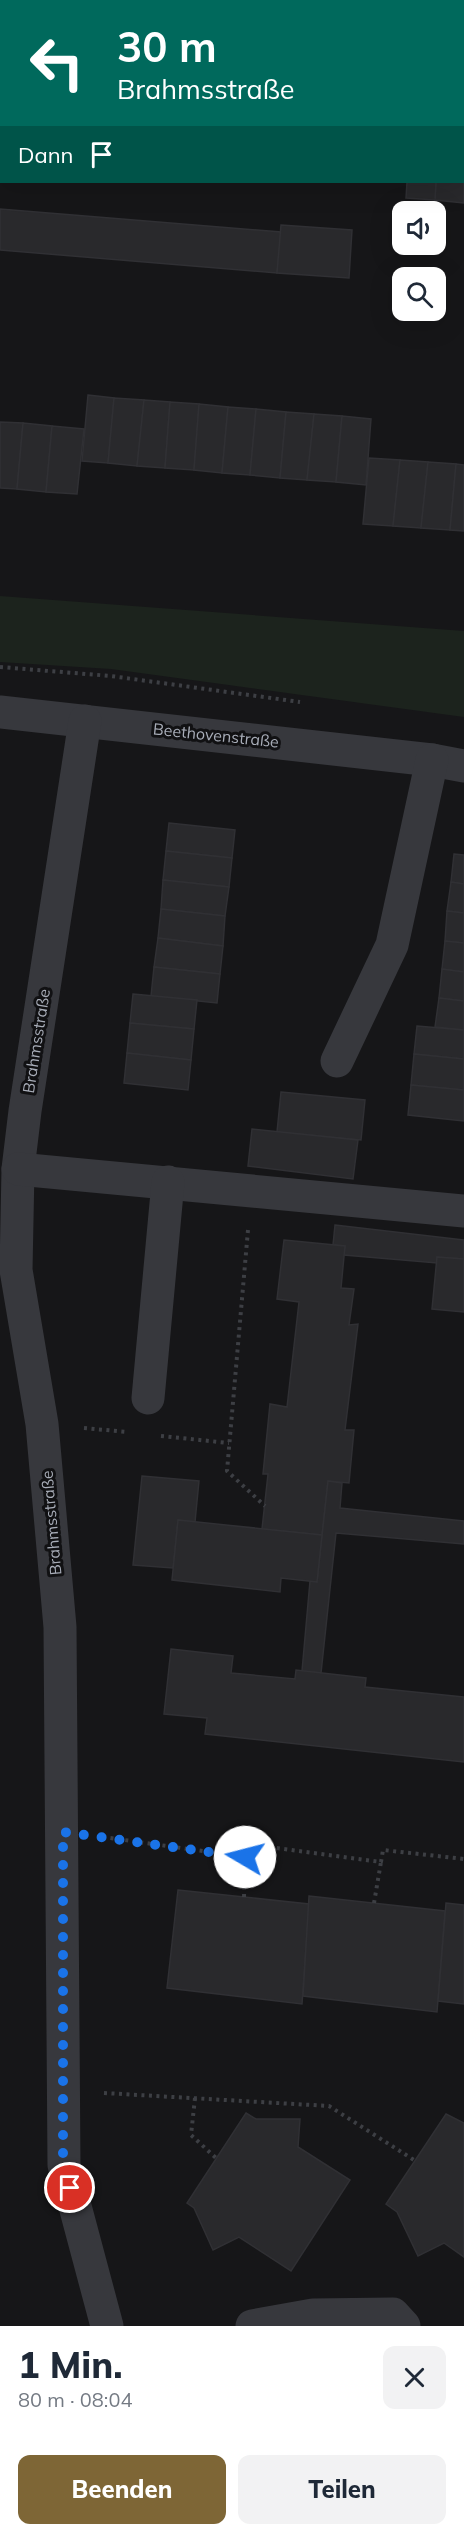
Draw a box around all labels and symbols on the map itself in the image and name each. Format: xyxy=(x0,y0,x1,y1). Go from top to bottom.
street label: Beethovenstraße xyxy=(152,718,280,752)
street label: Brahmsstraße xyxy=(18,987,54,1095)
street label: Brahmsstraße xyxy=(36,1470,66,1576)
position arrow xyxy=(213,1825,277,1889)
pin xyxy=(44,2162,95,2213)

